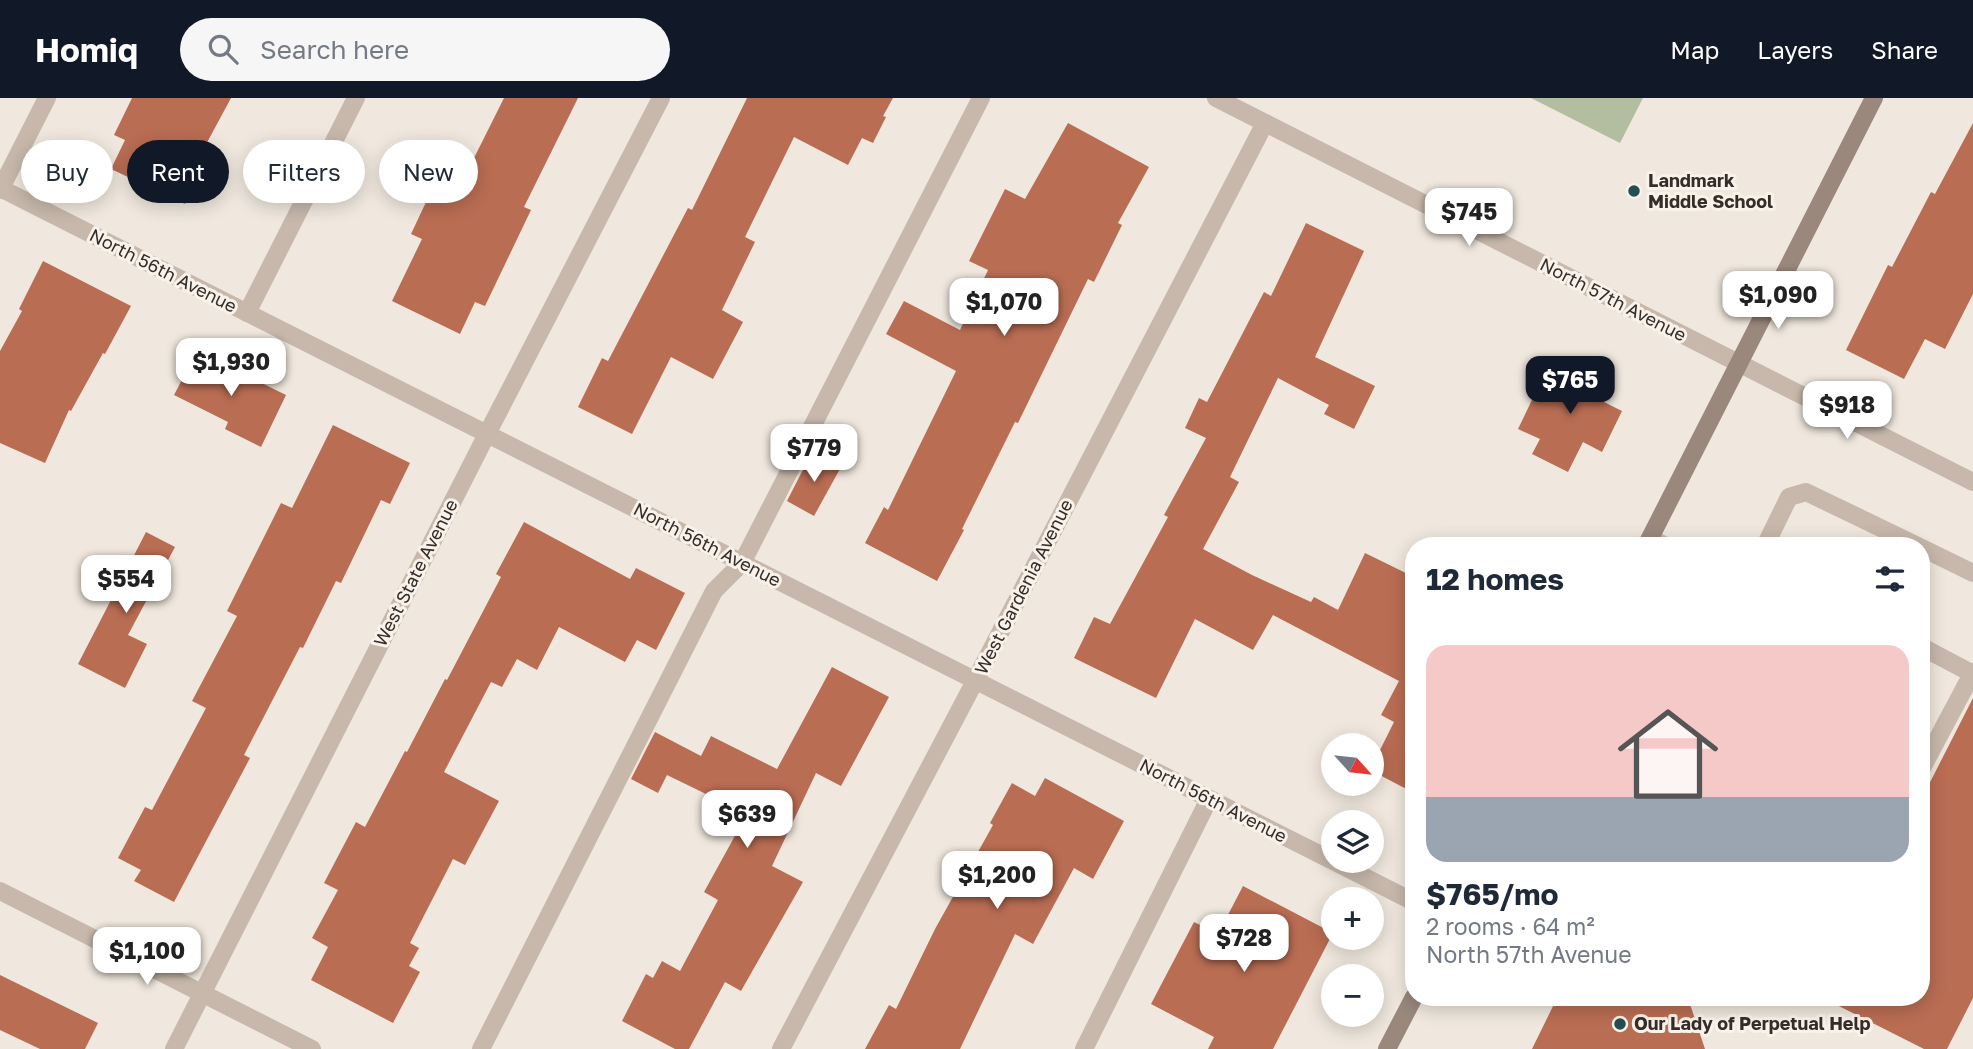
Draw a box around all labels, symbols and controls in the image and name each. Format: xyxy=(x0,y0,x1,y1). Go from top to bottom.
search box xyxy=(180,18,670,81)
text: Homiq xyxy=(35,30,138,69)
icon: search xyxy=(204,30,242,68)
text: Search here xyxy=(260,34,409,65)
text: Map xyxy=(1670,35,1719,64)
text: Layers xyxy=(1757,35,1833,64)
text: Share xyxy=(1871,35,1938,64)
chip: Buy xyxy=(21,140,113,203)
chip: Rent xyxy=(127,140,229,203)
chip: Filters xyxy=(243,140,365,203)
chip: New xyxy=(379,140,478,203)
place label: Landmark Middle School xyxy=(1648,169,1773,212)
marker: Landmark Middle School xyxy=(1626,183,1642,199)
pin: $745 xyxy=(1428,188,1510,248)
text: $745 xyxy=(1441,197,1497,225)
street label: North 56th Avenue xyxy=(86,223,241,317)
street label: North 57th Avenue xyxy=(1537,253,1690,345)
pin: $1,090 xyxy=(1721,272,1835,331)
pin: $1,070 xyxy=(947,278,1061,338)
text: $1,090 xyxy=(1738,280,1818,308)
text: $1,070 xyxy=(965,287,1043,315)
pin: $1,930 xyxy=(174,338,288,398)
text: $1,930 xyxy=(192,347,270,375)
pin: $765 xyxy=(1529,356,1611,416)
text: $765 xyxy=(1542,365,1598,393)
pin: $918 xyxy=(1806,382,1888,441)
text: $918 xyxy=(1819,390,1875,418)
pin: $779 xyxy=(773,424,855,484)
text: $779 xyxy=(786,433,842,461)
street label: West State Avenue xyxy=(368,495,462,650)
street label: West Gardenia Avenue xyxy=(969,495,1077,678)
street label: North 56th Avenue xyxy=(630,497,785,591)
pin: $554 xyxy=(85,556,167,615)
icon: filters xyxy=(1871,560,1909,598)
text: 12 homes xyxy=(1426,561,1564,597)
text: $554 xyxy=(97,564,155,592)
icon: home xyxy=(1605,691,1731,817)
north arrow xyxy=(1321,733,1384,796)
map controls xyxy=(1321,733,1384,1027)
street label: North 56th Avenue xyxy=(1136,753,1291,847)
pin: $639 xyxy=(706,790,788,850)
text: $639 xyxy=(718,799,776,827)
button: layers xyxy=(1321,810,1384,873)
pin: $1,200 xyxy=(940,852,1054,911)
text: $1,200 xyxy=(958,860,1036,888)
text: $765/mo xyxy=(1426,876,1558,912)
button: + xyxy=(1321,887,1384,950)
text: 2 rooms · 64 m² xyxy=(1426,912,1595,940)
pin: $728 xyxy=(1203,914,1285,974)
text: $728 xyxy=(1216,923,1272,951)
pin: $1,100 xyxy=(90,928,204,987)
text: $1,100 xyxy=(109,936,185,964)
text: North 57th Avenue xyxy=(1426,940,1632,968)
button: − xyxy=(1321,964,1384,1027)
place label: Our Lady of Perpetual Help xyxy=(1634,1012,1871,1034)
marker: Our Lady of Perpetual Help xyxy=(1612,1016,1628,1032)

